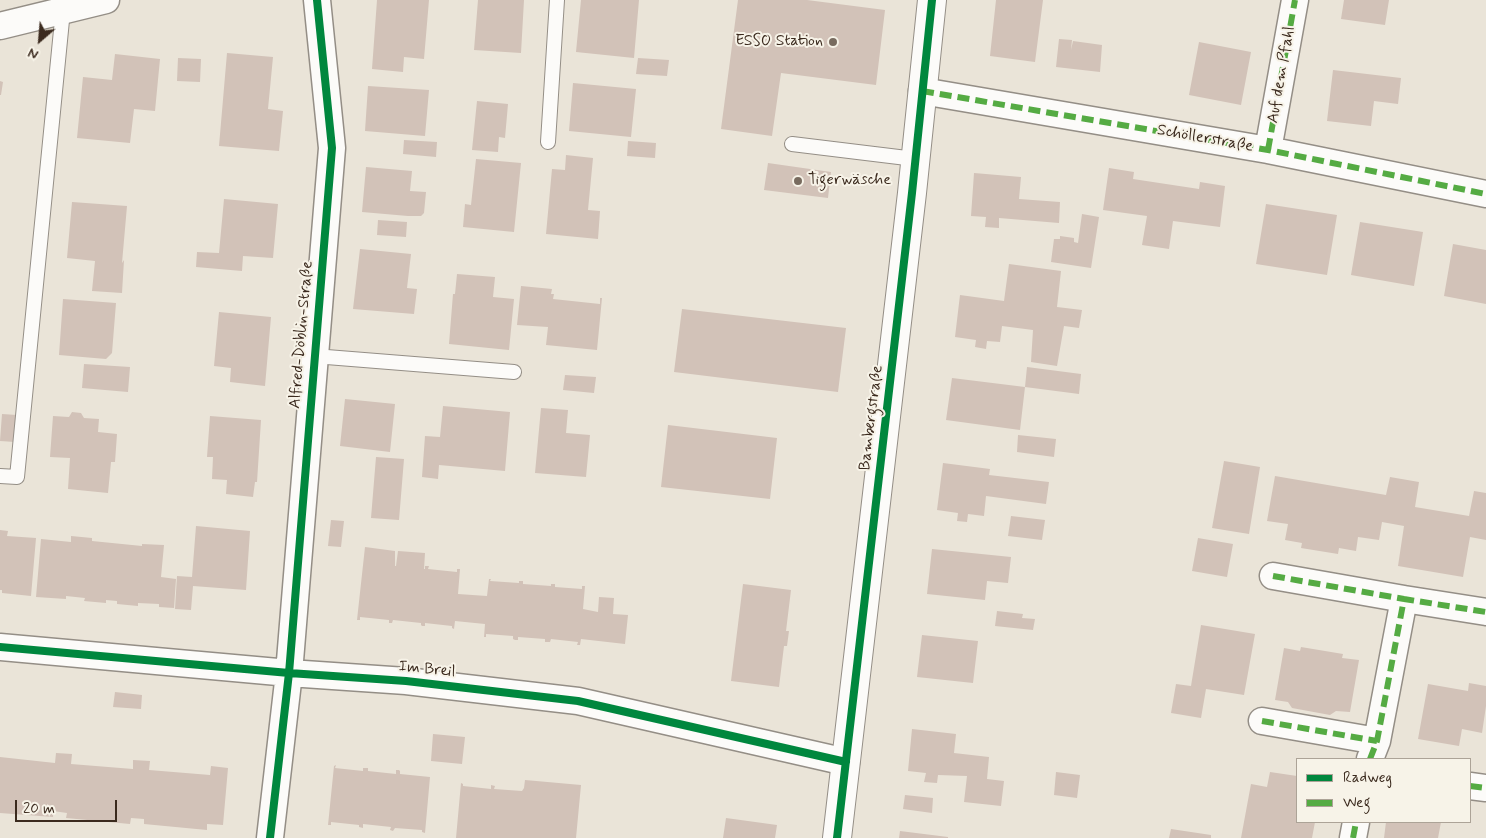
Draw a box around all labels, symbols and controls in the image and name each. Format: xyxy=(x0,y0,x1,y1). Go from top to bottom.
north arrow xyxy=(15,15,65,65)
street label: Auf dem Pfahl xyxy=(1264,25,1300,125)
place label: ESSO Station xyxy=(735,32,823,52)
marker: ESSO Station xyxy=(827,36,839,48)
text: N xyxy=(25,43,41,64)
street label: Schöllerstraße xyxy=(1155,121,1255,157)
place label: Tigerwäsche xyxy=(808,171,891,191)
marker: Tigerwäsche xyxy=(792,175,804,187)
street label: Alfred-Döblin-Straße xyxy=(286,260,318,410)
street label: Bambergstraße xyxy=(856,364,888,472)
street label: Im Breil xyxy=(398,657,456,683)
legend xyxy=(1296,758,1471,823)
text: Radweg xyxy=(1343,768,1392,788)
scale bar xyxy=(18,790,120,822)
text: Weg xyxy=(1343,793,1370,813)
text: 20 m xyxy=(23,799,55,819)

